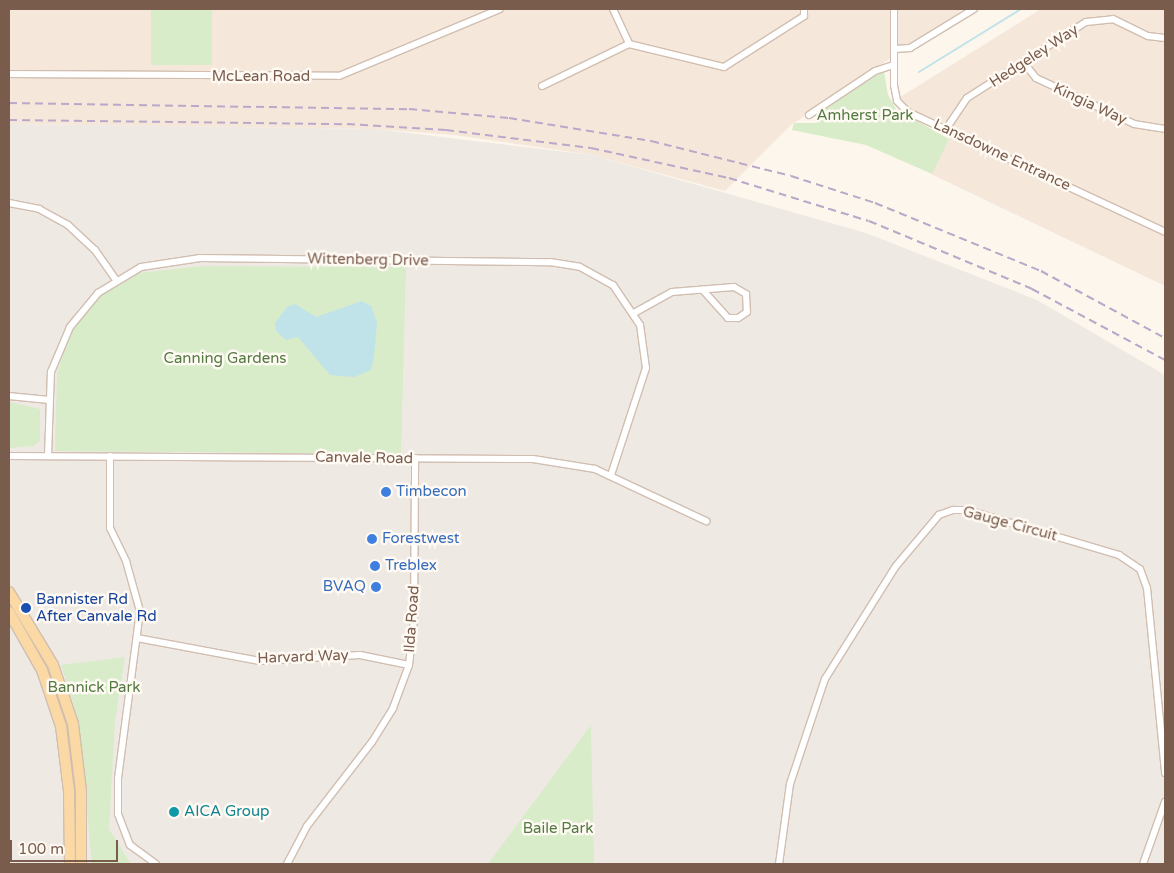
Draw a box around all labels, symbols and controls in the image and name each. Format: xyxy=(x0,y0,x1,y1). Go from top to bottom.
street label: Hedgeley Way xyxy=(986,21,1082,91)
street label: McLean Road xyxy=(212,68,310,86)
street label: Kingia Way xyxy=(1050,79,1130,129)
park label: Amherst Park xyxy=(816,107,914,125)
street label: Lansdowne Entrance xyxy=(931,115,1073,195)
street label: Wittenberg Drive xyxy=(307,250,429,270)
park label: Canning Gardens xyxy=(164,350,286,368)
street label: Canvale Road xyxy=(315,448,413,468)
place label: Timbecon xyxy=(396,483,467,501)
marker: Timbecon xyxy=(380,486,392,498)
street label: Gauge Circuit xyxy=(961,503,1059,545)
place label: Forestwest xyxy=(382,530,460,548)
marker: Forestwest xyxy=(366,533,378,545)
place label: Treblex xyxy=(385,557,437,575)
marker: Treblex xyxy=(369,560,381,572)
place label: BVAQ xyxy=(323,578,366,596)
marker: BVAQ xyxy=(370,581,382,593)
street label: Ilda Road xyxy=(401,585,423,653)
place label: Bannister Rd After Canvale Rd xyxy=(36,590,157,625)
marker: Bannister Rd After Canvale Rd xyxy=(20,602,32,614)
street label: Harvard Way xyxy=(257,646,349,668)
park label: Bannick Park xyxy=(48,679,140,697)
place label: AICA Group xyxy=(184,803,270,821)
marker: AICA Group xyxy=(168,806,180,818)
park label: Baile Park xyxy=(523,820,593,838)
scale bar xyxy=(12,830,120,862)
text: 100 m xyxy=(18,840,64,858)

